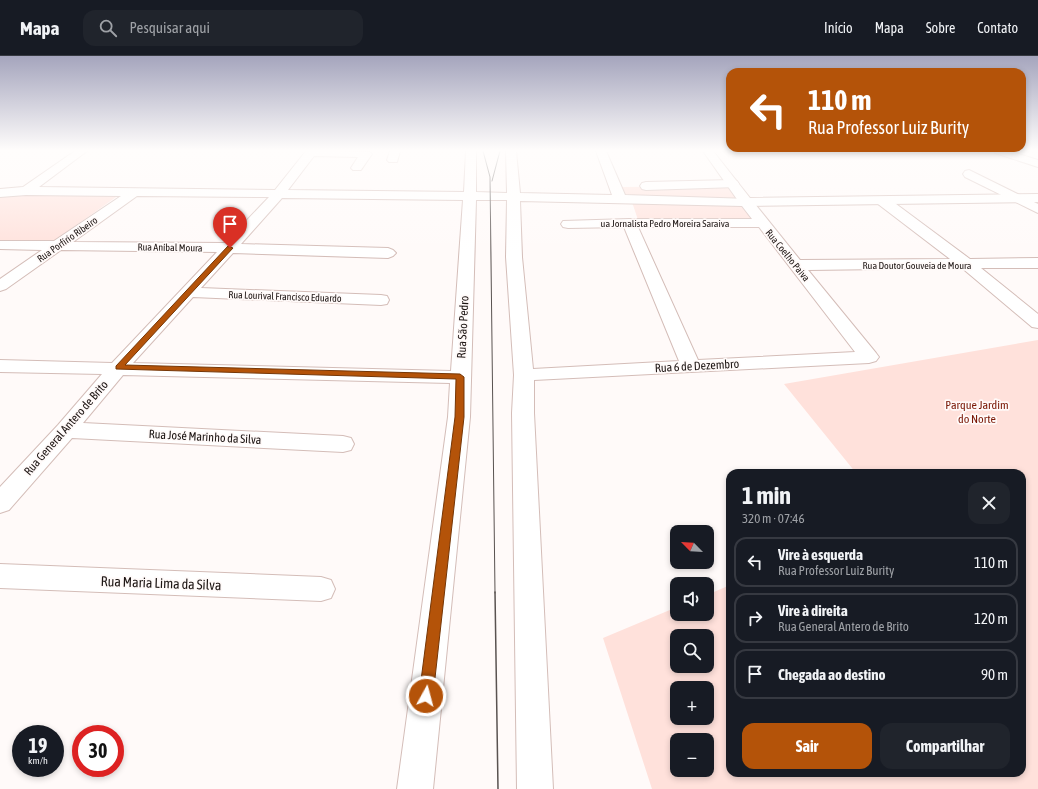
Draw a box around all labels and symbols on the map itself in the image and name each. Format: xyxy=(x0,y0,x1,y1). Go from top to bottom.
pin xyxy=(213,207,247,248)
street label: Rua Porfírio Ribeiro xyxy=(35,214,100,264)
street label: ua Jornalista Pedro Moreira Saraiva xyxy=(601,218,730,229)
street label: Rua Coelho Paiva xyxy=(763,227,812,284)
street label: Rua Aníbal Moura xyxy=(137,241,203,254)
street label: Rua Doutor Gouveia de Moura xyxy=(863,260,972,271)
street label: Rua Lourival Francisco Eduardo xyxy=(228,289,342,304)
street label: Rua São Pedro xyxy=(454,295,472,359)
street label: Rua 6 de Dezembro xyxy=(654,357,740,375)
street label: Rua General Antero de Brito xyxy=(21,378,111,478)
park label: Parque Jardim do Norte xyxy=(945,398,1009,426)
street label: Rua José Marinho da Silva xyxy=(148,427,262,447)
north arrow xyxy=(670,525,714,569)
street label: Rua Maria Lima da Silva xyxy=(100,573,222,593)
position arrow xyxy=(405,675,447,717)
speed limit sign: 30 xyxy=(72,725,124,777)

